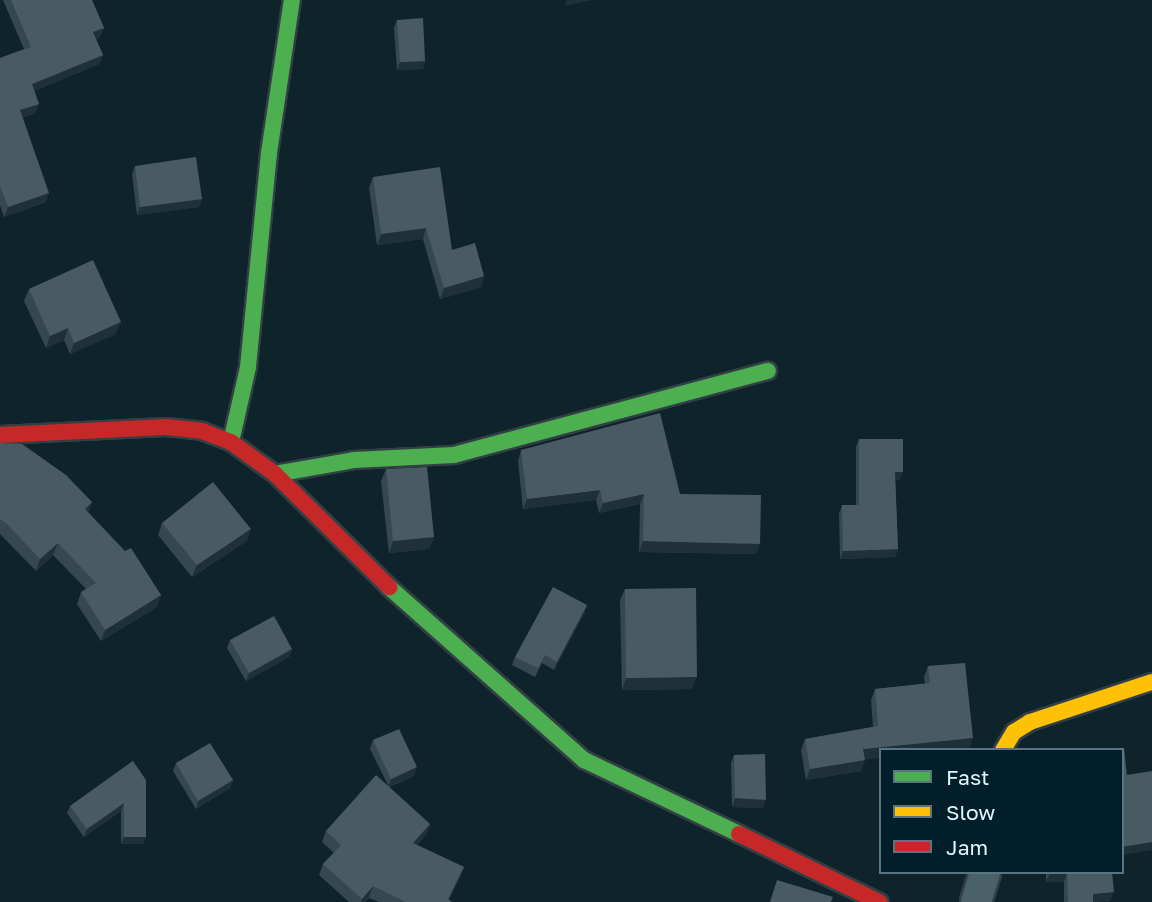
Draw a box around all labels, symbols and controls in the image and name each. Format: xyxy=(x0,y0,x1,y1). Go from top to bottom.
legend xyxy=(879,748,1124,874)
text: Fast xyxy=(946,764,989,790)
text: Slow xyxy=(946,799,995,825)
text: Jam xyxy=(946,834,988,860)

